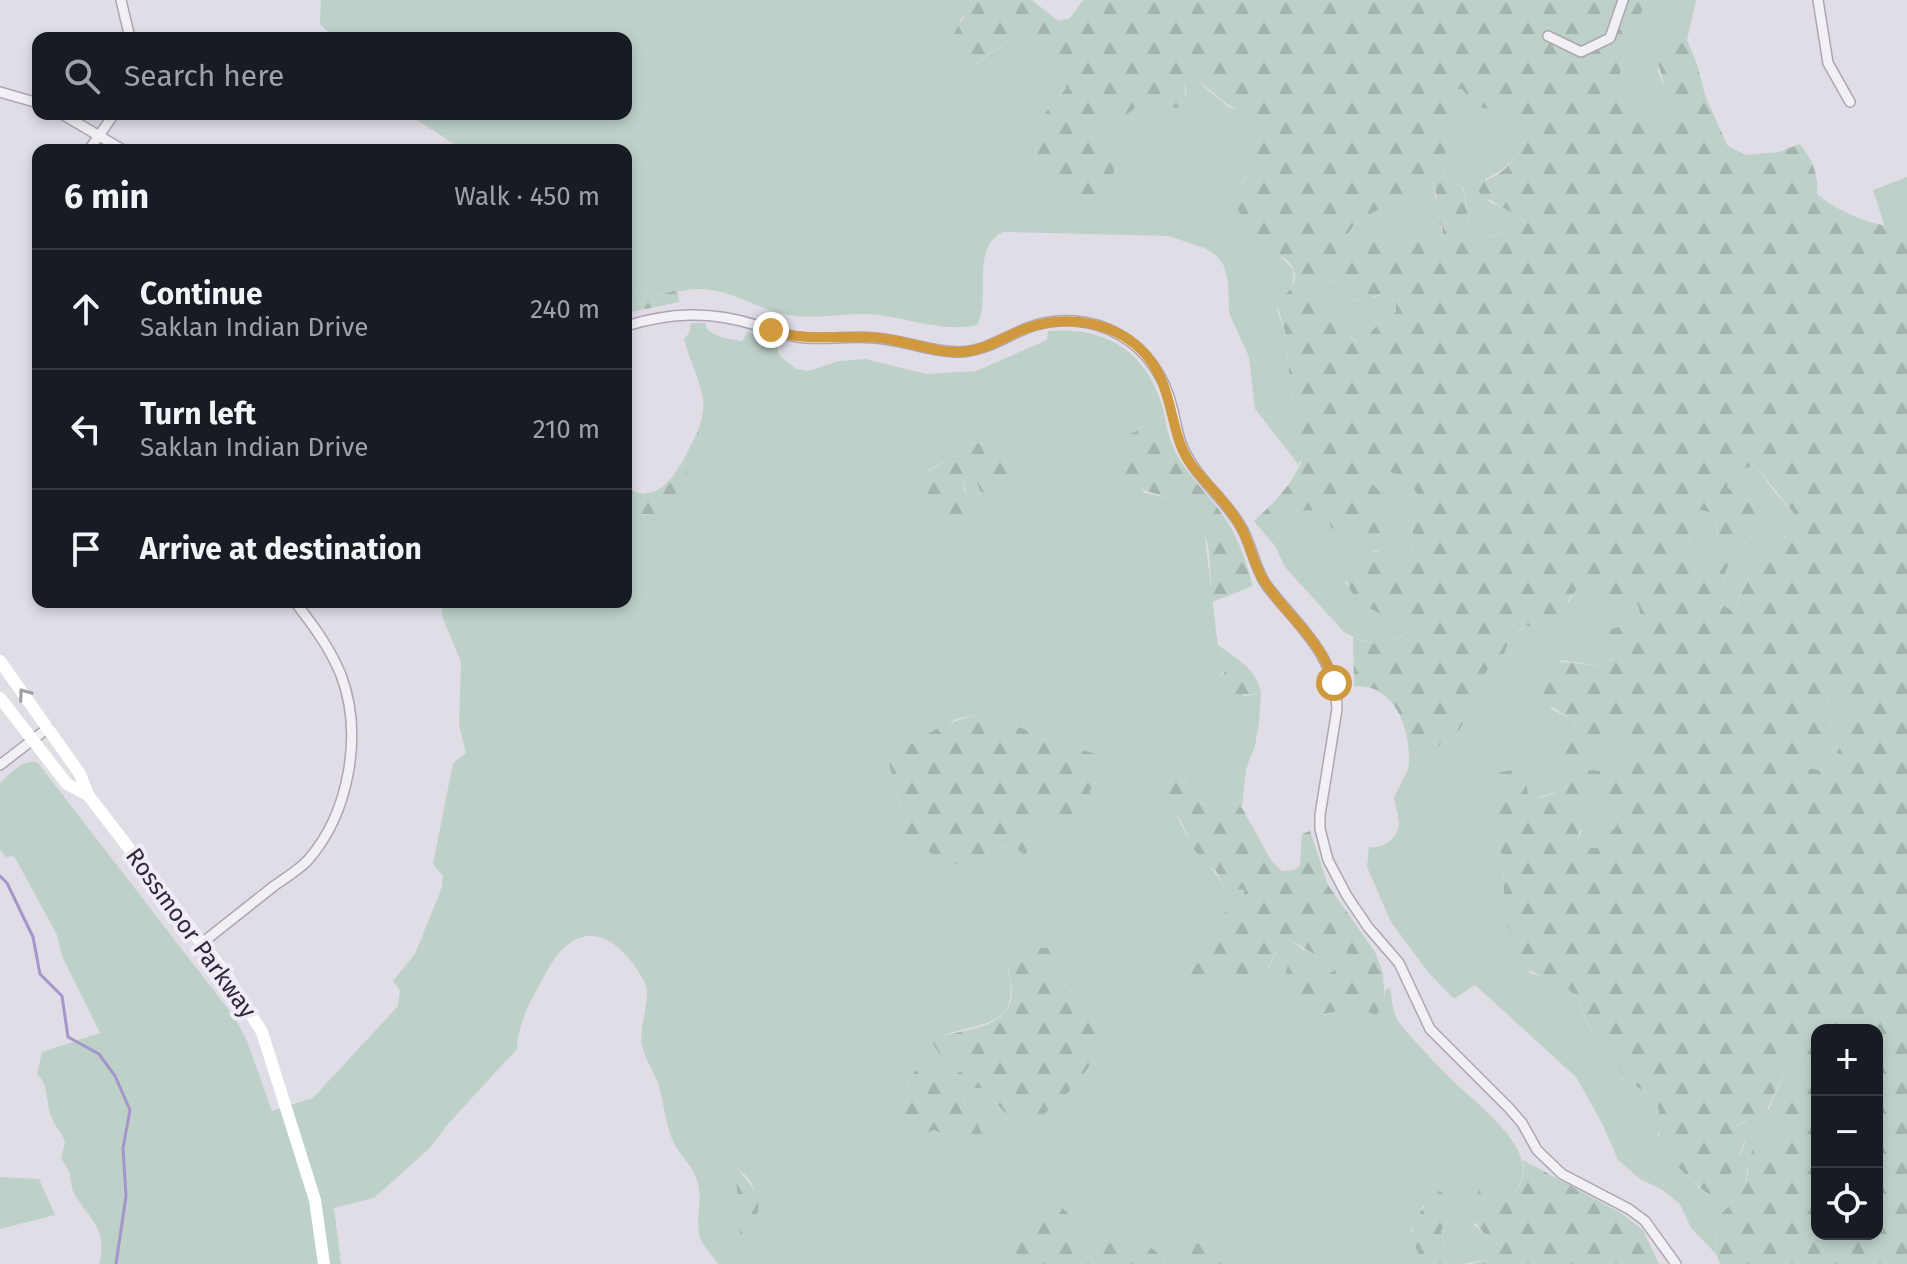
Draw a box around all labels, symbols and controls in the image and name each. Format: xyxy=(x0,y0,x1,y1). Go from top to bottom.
search box xyxy=(32,32,632,120)
icon: search xyxy=(60,54,104,98)
text: Search here xyxy=(124,58,284,94)
text: 6 min xyxy=(64,176,149,217)
text: Walk · 450 m xyxy=(454,181,600,212)
text: Continue xyxy=(140,276,263,312)
icon: ahead xyxy=(64,287,108,331)
text: 240 m xyxy=(530,294,600,325)
text: Saklan Indian Drive xyxy=(140,312,368,343)
route end xyxy=(753,312,789,348)
text: Turn left xyxy=(140,396,256,432)
icon: left xyxy=(64,407,108,451)
text: 210 m xyxy=(533,414,600,445)
text: Saklan Indian Drive xyxy=(140,432,368,463)
icon: arrive xyxy=(64,527,108,571)
text: Arrive at destination xyxy=(140,531,422,567)
route start xyxy=(1316,665,1352,701)
one-way arrow xyxy=(19,689,34,703)
street label: Rossmoor Parkway xyxy=(120,843,262,1024)
map controls xyxy=(1811,1024,1883,1240)
button: + xyxy=(1811,1024,1883,1096)
button: − xyxy=(1811,1096,1883,1168)
button: locate xyxy=(1811,1168,1883,1240)

